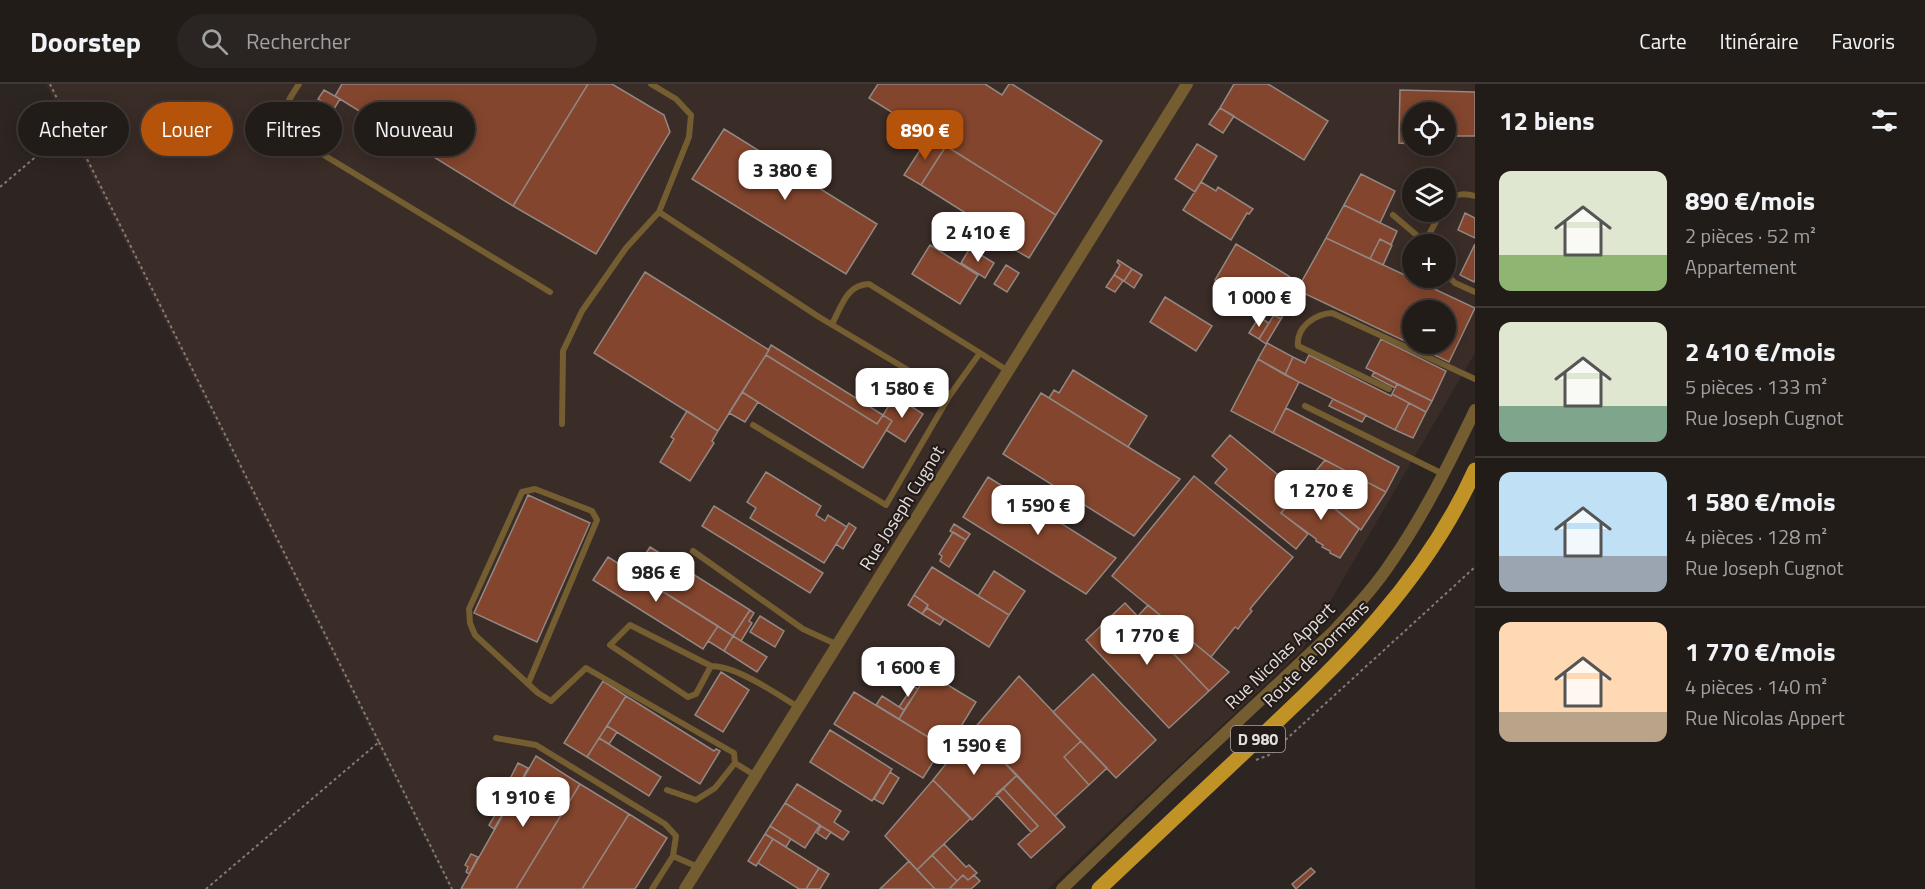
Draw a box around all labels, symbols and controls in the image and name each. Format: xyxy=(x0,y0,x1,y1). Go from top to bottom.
search box xyxy=(177,14,597,68)
text: Doorstep xyxy=(30,20,141,63)
text: Rechercher xyxy=(246,24,351,58)
icon: search xyxy=(198,25,231,58)
text: Carte xyxy=(1639,25,1687,57)
text: Itinéraire xyxy=(1720,25,1799,57)
text: Favoris xyxy=(1832,25,1895,57)
text: 12 biens xyxy=(1499,101,1595,140)
chip: Acheter xyxy=(18,102,129,156)
chip: Louer xyxy=(141,102,233,156)
chip: Filtres xyxy=(245,102,342,156)
chip: Nouveau xyxy=(354,102,475,156)
map controls xyxy=(1402,102,1456,354)
button: locate xyxy=(1402,102,1456,156)
icon: filters xyxy=(1868,104,1901,137)
pin: 890 € xyxy=(883,110,967,161)
text: 890 € xyxy=(900,114,950,145)
pin: 3 380 € xyxy=(730,150,840,201)
text: 3 380 € xyxy=(753,154,817,185)
button: layers xyxy=(1402,168,1456,222)
text: 890 €/mois xyxy=(1685,181,1815,220)
icon: home xyxy=(1547,195,1619,267)
pin: 2 410 € xyxy=(923,212,1033,263)
text: 2 410 € xyxy=(946,216,1010,247)
text: 2 pièces · 52 m² xyxy=(1685,220,1816,251)
button: + xyxy=(1402,234,1456,288)
text: Appartement xyxy=(1685,251,1797,282)
pin: 1 000 € xyxy=(1204,277,1314,328)
text: 1 000 € xyxy=(1227,281,1291,312)
button: − xyxy=(1402,300,1456,354)
text: 2 410 €/mois xyxy=(1685,332,1835,371)
icon: home xyxy=(1547,346,1619,418)
pin: 1 580 € xyxy=(847,368,957,419)
text: 5 pièces · 133 m² xyxy=(1685,371,1827,402)
text: 1 580 € xyxy=(870,372,934,403)
text: Rue Joseph Cugnot xyxy=(1685,402,1844,433)
street label: Rue Joseph Cugnot xyxy=(852,440,951,575)
pin: 1 270 € xyxy=(1266,470,1376,521)
text: 1 270 € xyxy=(1289,474,1353,505)
text: 1 580 €/mois xyxy=(1685,482,1835,521)
pin: 1 590 € xyxy=(983,485,1093,536)
text: 1 590 € xyxy=(1006,489,1070,520)
icon: home xyxy=(1547,496,1619,568)
text: 4 pièces · 128 m² xyxy=(1685,521,1827,552)
pin: 986 € xyxy=(614,552,698,603)
text: Rue Joseph Cugnot xyxy=(1685,552,1844,583)
text: 986 € xyxy=(631,556,681,587)
street label: Route de Dormans xyxy=(1256,594,1375,713)
street label: Rue Nicolas Appert xyxy=(1219,595,1341,715)
pin: 1 770 € xyxy=(1092,615,1202,666)
text: 1 770 € xyxy=(1115,619,1179,650)
text: 1 770 €/mois xyxy=(1685,632,1835,671)
icon: home xyxy=(1547,646,1619,718)
pin: 1 600 € xyxy=(853,647,963,698)
text: 1 600 € xyxy=(876,651,940,682)
text: 4 pièces · 140 m² xyxy=(1685,671,1827,702)
text: Rue Nicolas Appert xyxy=(1685,702,1845,733)
pin: 1 590 € xyxy=(919,725,1029,776)
road number: D 980 xyxy=(1231,726,1285,752)
text: 1 590 € xyxy=(942,729,1006,760)
pin: 1 910 € xyxy=(468,777,578,828)
text: 1 910 € xyxy=(491,781,555,812)

